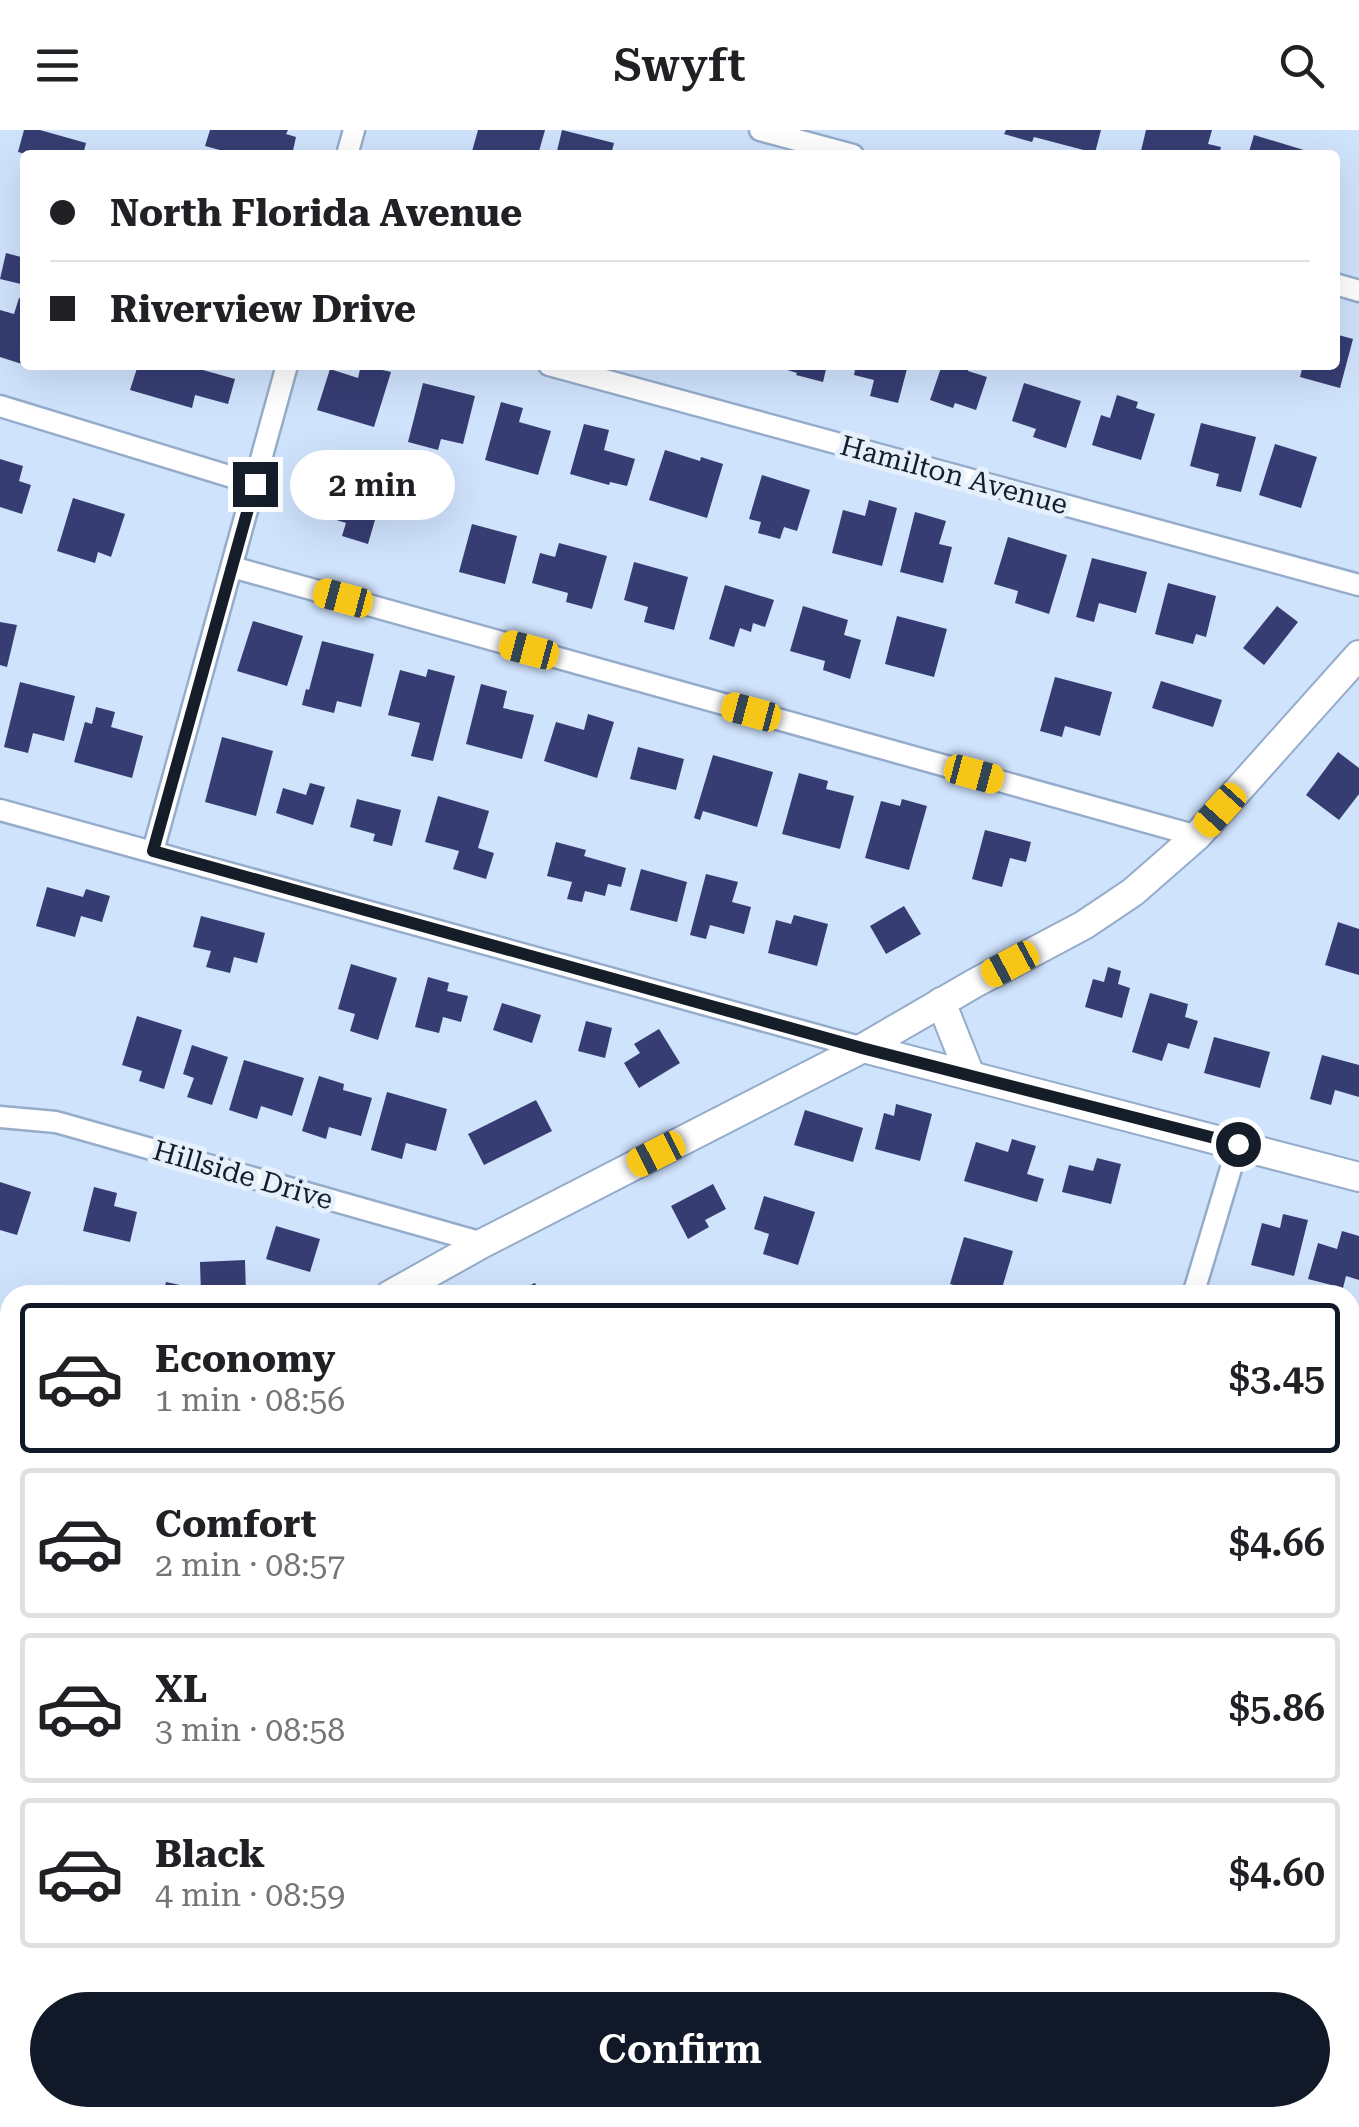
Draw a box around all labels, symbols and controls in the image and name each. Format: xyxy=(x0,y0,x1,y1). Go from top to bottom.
icon: menu xyxy=(30,38,85,93)
icon: search xyxy=(1274,38,1329,93)
text: Swyft xyxy=(614,39,745,92)
text: North Florida Avenue xyxy=(110,191,522,235)
text: Riverview Drive xyxy=(110,287,416,331)
street label: Hamilton Avenue xyxy=(837,429,1071,521)
callout: 2 min xyxy=(290,449,455,519)
route end xyxy=(233,462,278,507)
text: 2 min xyxy=(328,466,417,504)
car xyxy=(310,576,376,620)
car xyxy=(496,628,562,672)
car xyxy=(718,690,784,734)
car xyxy=(941,752,1007,796)
car xyxy=(1189,778,1251,842)
car xyxy=(976,937,1044,991)
route start xyxy=(1216,1122,1261,1167)
car xyxy=(622,1127,690,1181)
street label: Hillside Drive xyxy=(149,1134,337,1216)
icon: car xyxy=(35,1333,125,1423)
text: Economy xyxy=(155,1337,335,1381)
text: $3.45 xyxy=(1229,1356,1325,1400)
text: 1 min · 08:56 xyxy=(155,1381,345,1419)
icon: car xyxy=(35,1498,125,1588)
text: Comfort xyxy=(155,1502,316,1546)
text: $4.66 xyxy=(1229,1521,1325,1565)
text: 2 min · 08:57 xyxy=(155,1546,345,1584)
icon: car xyxy=(35,1663,125,1753)
text: XL xyxy=(155,1667,207,1711)
text: $5.86 xyxy=(1229,1686,1325,1730)
text: 3 min · 08:58 xyxy=(155,1711,345,1749)
icon: car xyxy=(35,1828,125,1918)
text: Black xyxy=(155,1832,265,1876)
text: $4.60 xyxy=(1229,1851,1325,1895)
text: 4 min · 08:59 xyxy=(155,1876,345,1914)
button: Confirm xyxy=(30,1992,1330,2107)

